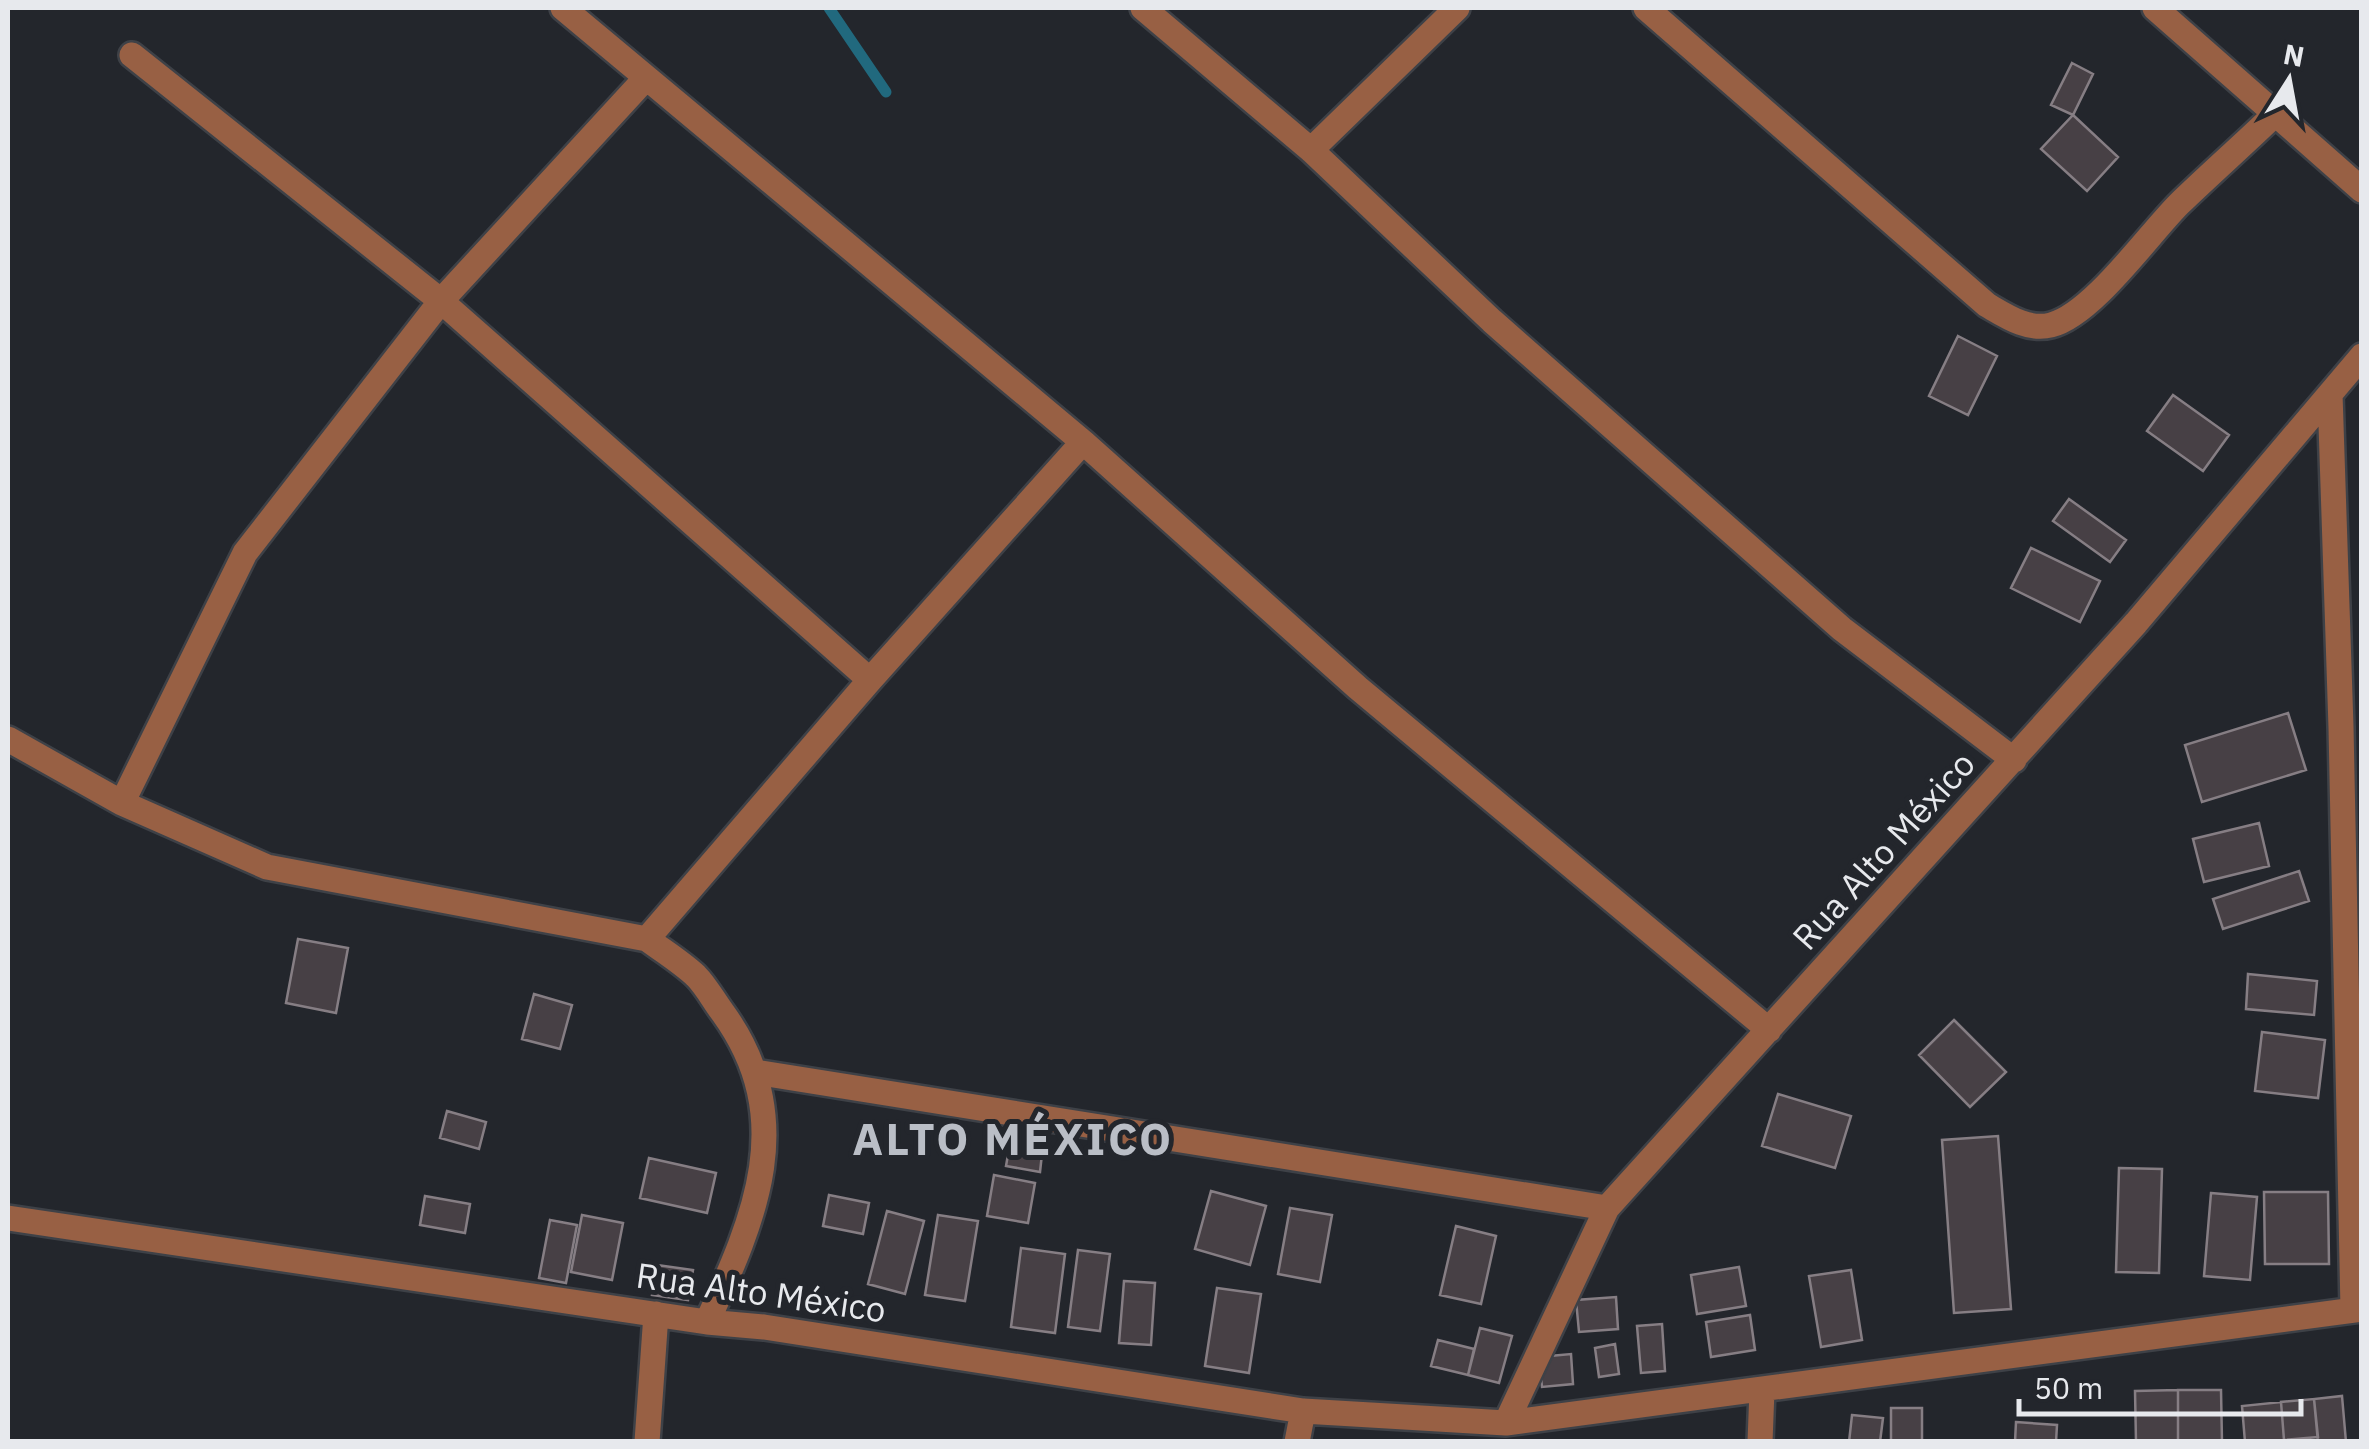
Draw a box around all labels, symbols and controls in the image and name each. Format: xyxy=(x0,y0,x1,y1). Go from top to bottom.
north arrow xyxy=(2239,30,2339,130)
text: N xyxy=(2280,35,2307,75)
street label: Rua Alto México xyxy=(1782,741,1985,959)
district label: ALTO MÉXICO xyxy=(852,1109,1174,1167)
street label: Rua Alto México xyxy=(633,1252,889,1332)
scale bar xyxy=(2019,1354,2302,1416)
text: 50 m xyxy=(2034,1368,2103,1407)

